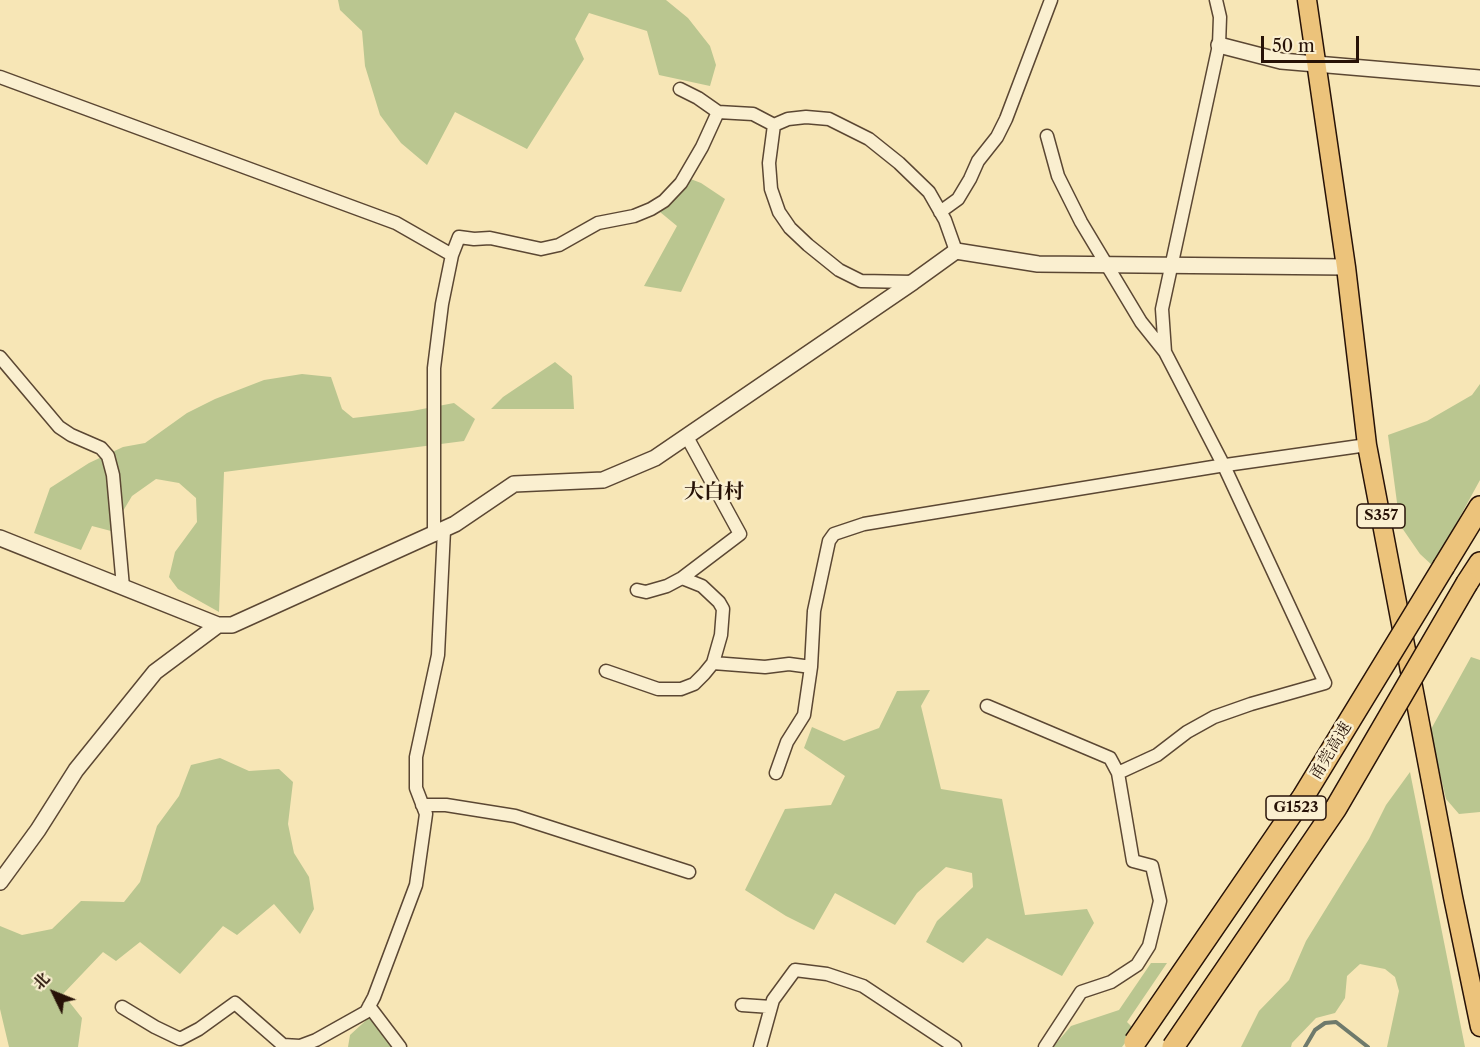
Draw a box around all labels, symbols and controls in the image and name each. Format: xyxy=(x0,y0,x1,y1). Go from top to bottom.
scale bar xyxy=(1264,24,1362,62)
text: 50 m xyxy=(1272,35,1315,57)
district label: 大白村 xyxy=(684,480,744,504)
road number: S357 xyxy=(1357,504,1405,528)
street label: 甬莞高速 xyxy=(1306,719,1356,783)
road number: G1523 xyxy=(1266,796,1326,820)
north arrow xyxy=(24,963,84,1023)
text: 北 xyxy=(28,968,54,993)

